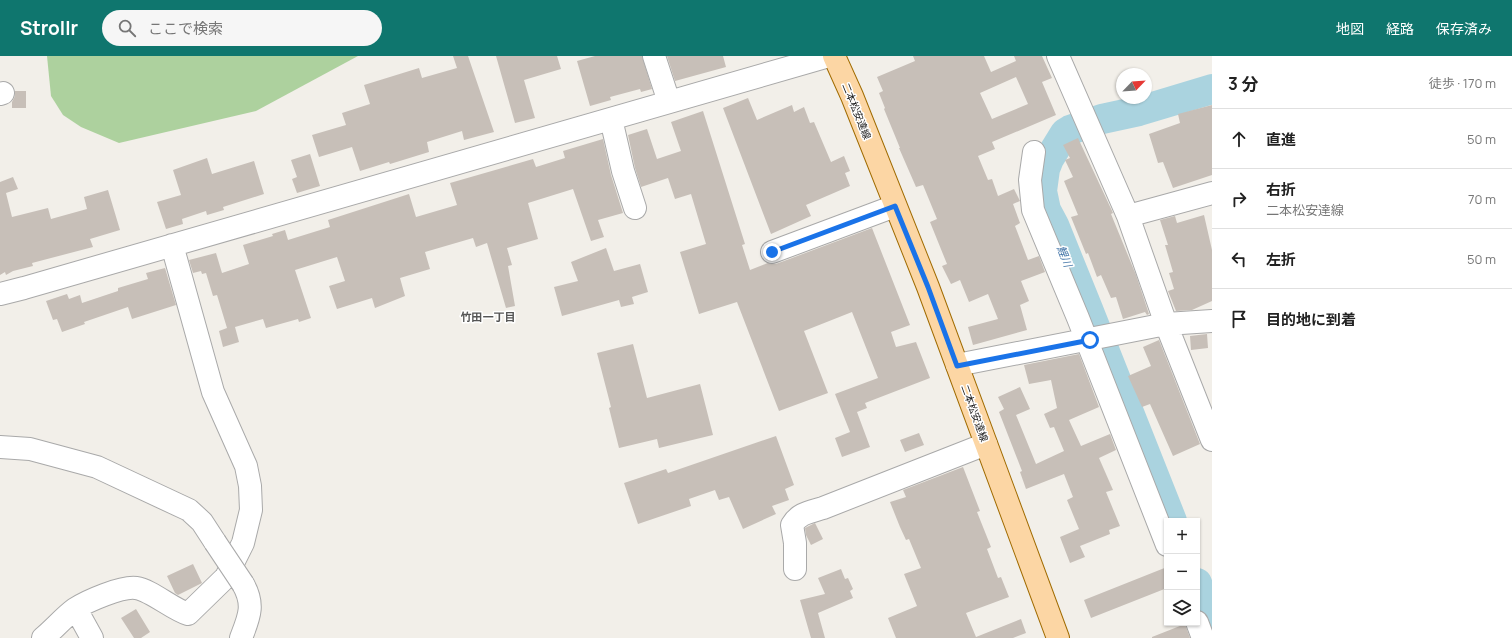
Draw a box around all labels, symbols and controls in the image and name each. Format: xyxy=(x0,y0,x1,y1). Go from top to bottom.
search box xyxy=(102,10,382,46)
text: Strollr xyxy=(20,15,78,41)
icon: search xyxy=(116,17,138,39)
text: ここで検索 xyxy=(148,18,223,39)
text: 地図 xyxy=(1336,19,1364,38)
text: 経路 xyxy=(1386,19,1414,38)
text: 保存済み xyxy=(1436,19,1492,38)
north arrow xyxy=(1116,68,1152,104)
text: 3 分 xyxy=(1228,72,1258,95)
text: 徒歩 · 170 m xyxy=(1429,74,1496,92)
street label: 二本松安達線 xyxy=(839,81,875,141)
icon: ahead xyxy=(1228,128,1250,150)
text: 直進 xyxy=(1266,129,1296,150)
text: 50 m xyxy=(1467,130,1496,148)
text: 右折 xyxy=(1266,179,1296,200)
icon: right xyxy=(1228,188,1250,210)
text: 70 m xyxy=(1468,190,1496,208)
text: 二本松安達線 xyxy=(1266,201,1344,219)
route end xyxy=(763,243,781,261)
water label: 鯉川 xyxy=(1054,243,1076,270)
icon: left xyxy=(1228,248,1250,270)
text: 左折 xyxy=(1266,249,1296,270)
text: 50 m xyxy=(1467,250,1496,268)
icon: arrive xyxy=(1228,308,1250,330)
district label: 竹田一丁目 xyxy=(461,309,516,324)
text: 目的地に到着 xyxy=(1266,309,1356,330)
route start xyxy=(1081,331,1099,349)
street label: 二本松安達線 xyxy=(958,382,992,444)
map controls xyxy=(1164,518,1200,626)
button: + xyxy=(1164,518,1200,554)
button: − xyxy=(1164,554,1200,590)
button: layers xyxy=(1164,590,1200,626)

